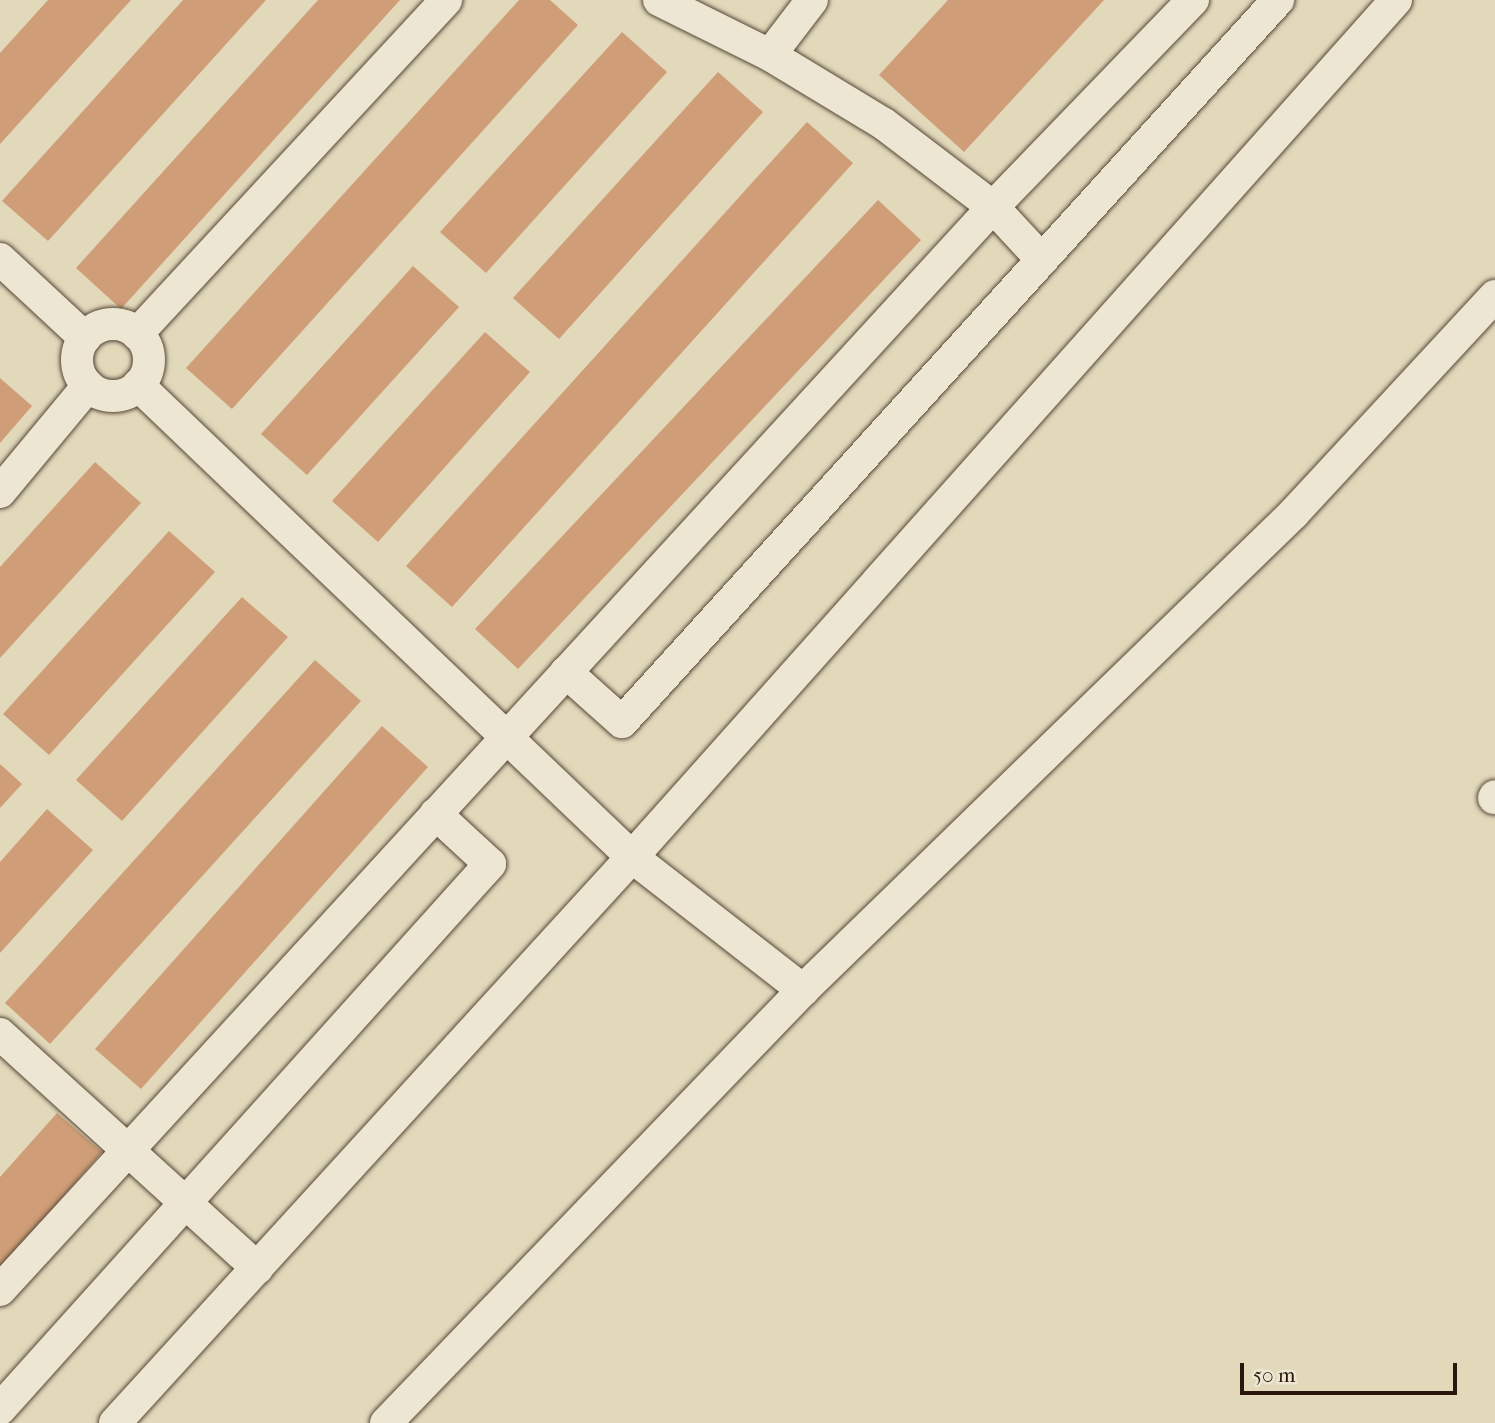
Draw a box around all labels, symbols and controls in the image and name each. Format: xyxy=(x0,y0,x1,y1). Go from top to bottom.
scale bar xyxy=(1243,1350,1460,1394)
text: 50 m xyxy=(1253,1363,1296,1387)

